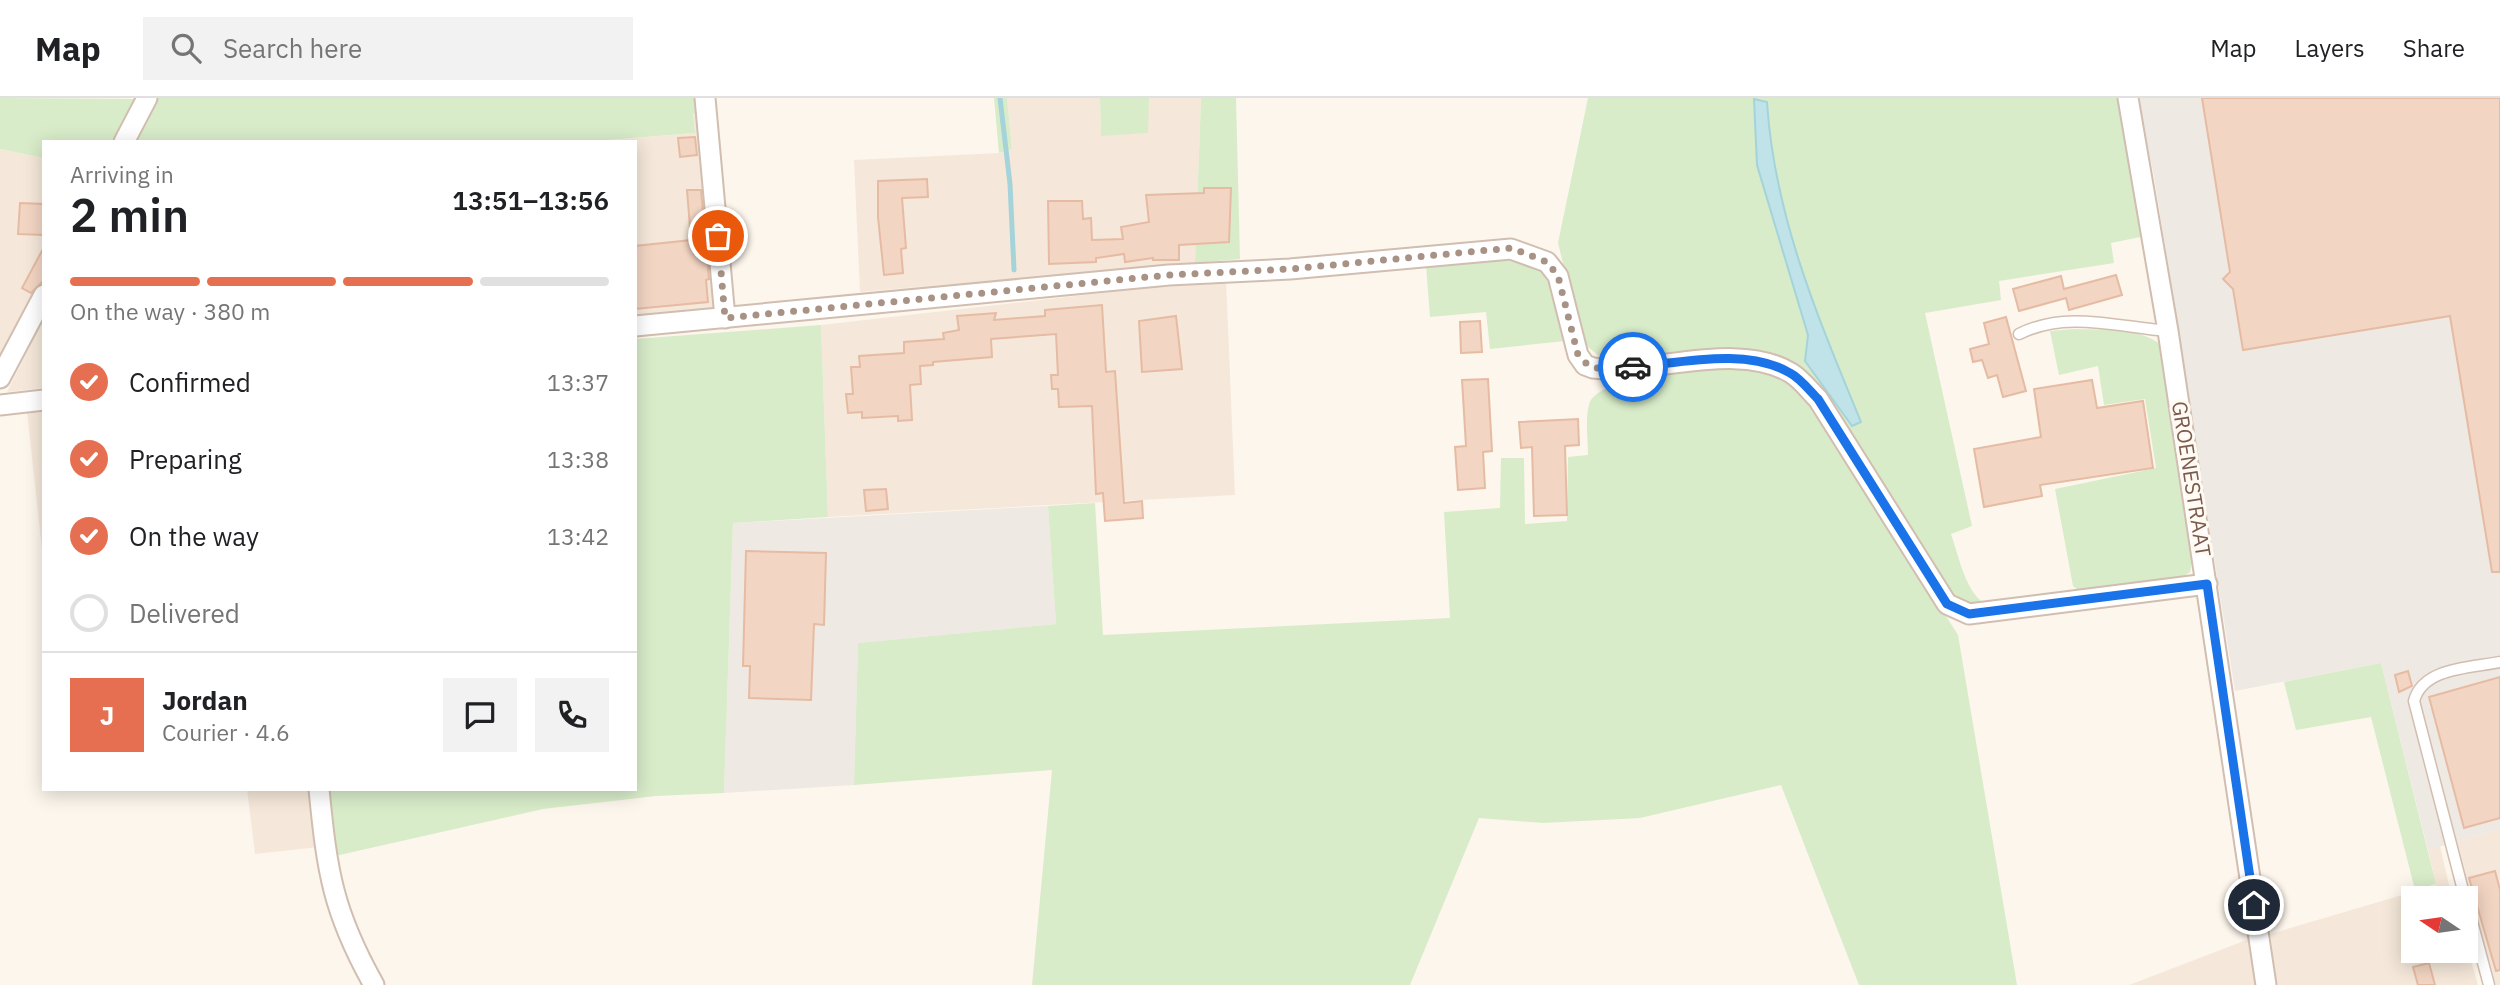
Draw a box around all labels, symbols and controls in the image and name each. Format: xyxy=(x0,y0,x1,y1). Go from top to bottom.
search box xyxy=(143,17,633,80)
text: Map xyxy=(35,27,101,70)
icon: search xyxy=(167,29,205,67)
text: Search here xyxy=(223,31,362,65)
text: Map xyxy=(2210,32,2257,64)
text: Layers xyxy=(2295,32,2365,64)
text: Share xyxy=(2403,32,2465,64)
text: Arriving in xyxy=(70,159,174,189)
text: 13:51–13:56 xyxy=(452,183,609,217)
text: 2 min xyxy=(70,185,189,245)
pin xyxy=(688,206,748,266)
icon: bag xyxy=(699,217,737,255)
text: On the way · 380 m xyxy=(70,296,270,326)
courier xyxy=(1598,332,1668,402)
icon: car xyxy=(1614,348,1652,386)
icon: check xyxy=(70,363,108,401)
text: Confirmed xyxy=(129,365,251,399)
text: 13:37 xyxy=(547,367,609,397)
street label: GROENESTRAAT xyxy=(2166,399,2218,559)
icon: check xyxy=(70,440,108,478)
text: Preparing xyxy=(129,442,242,476)
text: 13:38 xyxy=(547,444,609,474)
icon: check xyxy=(70,517,108,555)
text: On the way xyxy=(129,519,259,553)
text: 13:42 xyxy=(547,521,609,551)
text: Delivered xyxy=(129,596,240,630)
button: chat xyxy=(443,678,517,752)
button: phone xyxy=(535,678,609,752)
text: Jordan xyxy=(162,683,248,717)
text: J xyxy=(100,698,114,732)
text: Courier · 4.6 xyxy=(162,717,290,747)
pin xyxy=(2224,875,2284,935)
icon: home xyxy=(2235,886,2273,924)
north arrow xyxy=(2401,886,2478,962)
map controls xyxy=(2401,886,2478,963)

